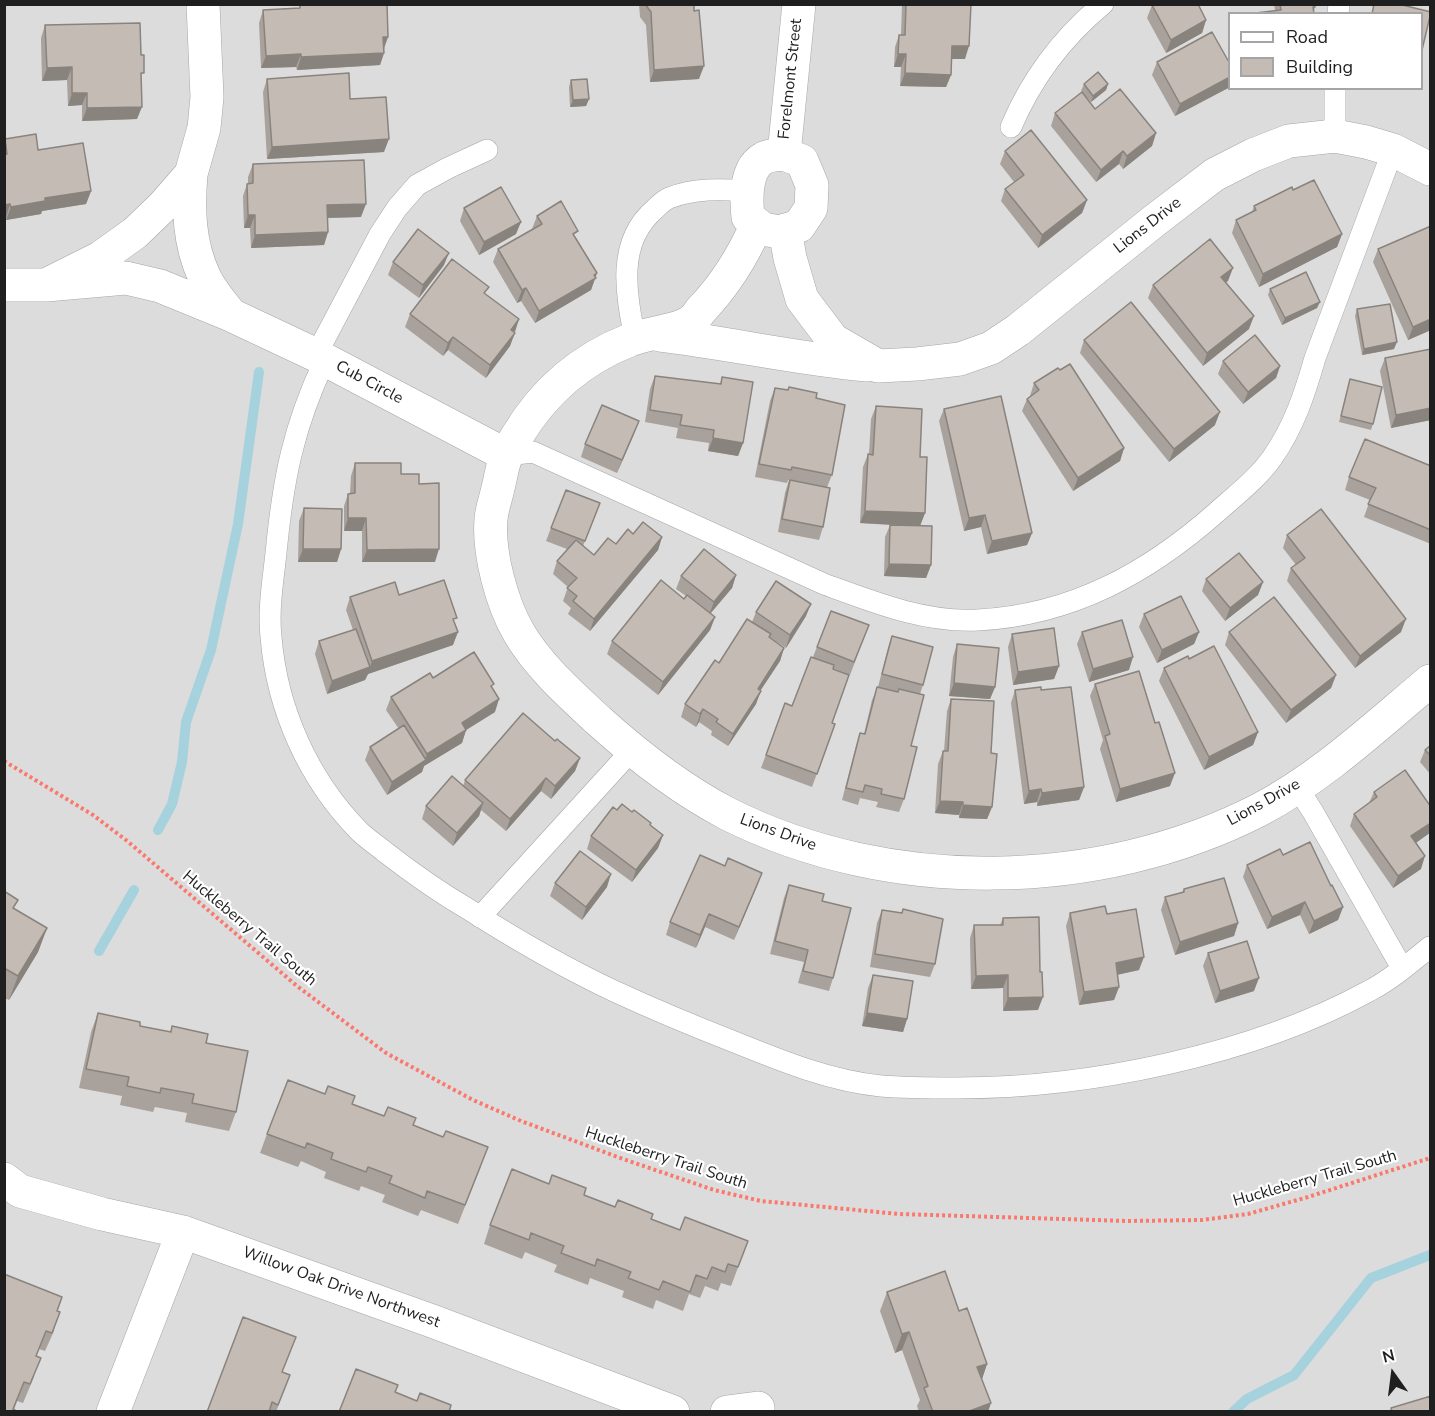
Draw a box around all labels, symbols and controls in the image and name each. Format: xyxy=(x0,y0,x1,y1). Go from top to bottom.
legend xyxy=(1228,12,1423,90)
street label: Forelmont Street xyxy=(775,18,807,140)
text: Road xyxy=(1286,25,1328,49)
text: Building xyxy=(1286,55,1353,79)
street label: Lions Drive xyxy=(1111,194,1185,258)
street label: Cub Circle xyxy=(332,357,406,409)
street label: Lions Drive xyxy=(1224,775,1304,831)
street label: Lions Drive xyxy=(737,810,819,856)
street label: Huckleberry Trail South xyxy=(178,867,320,991)
street label: Huckleberry Trail South xyxy=(583,1124,749,1194)
street label: Huckleberry Trail South xyxy=(1231,1146,1399,1212)
street label: Willow Oak Drive Northwest xyxy=(240,1243,442,1333)
north arrow xyxy=(1363,1344,1423,1404)
text: N xyxy=(1380,1344,1397,1369)

